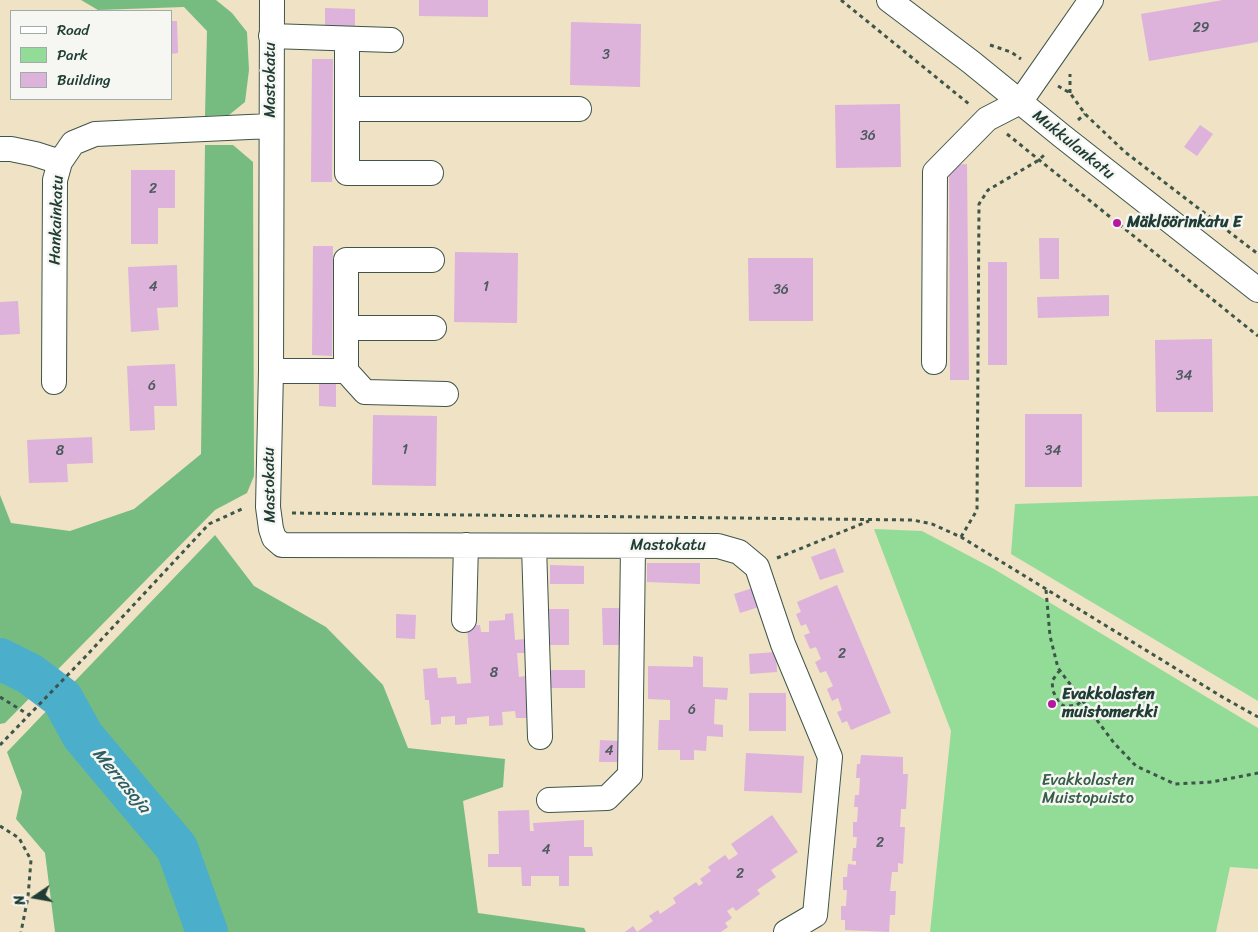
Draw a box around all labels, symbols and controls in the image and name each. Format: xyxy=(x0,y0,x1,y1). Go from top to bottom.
legend xyxy=(10,10,172,100)
text: Road xyxy=(57,17,89,43)
house number: 29 xyxy=(1193,20,1209,36)
text: Park xyxy=(57,42,88,68)
street label: Mastokatu xyxy=(261,42,281,118)
house number: 3 xyxy=(602,47,610,63)
text: Building xyxy=(57,67,111,93)
street label: Mukkulankatu xyxy=(1028,106,1118,184)
house number: 36 xyxy=(860,128,876,144)
street label: Hankainkatu xyxy=(46,175,68,265)
house number: 2 xyxy=(149,181,157,197)
place label: Mäklöörinkatu E xyxy=(1127,213,1242,233)
marker: Mäklöörinkatu E xyxy=(1111,217,1123,229)
house number: 4 xyxy=(149,279,157,295)
house number: 1 xyxy=(483,279,489,295)
house number: 36 xyxy=(773,282,789,298)
house number: 34 xyxy=(1176,368,1192,384)
house number: 6 xyxy=(148,378,156,394)
house number: 1 xyxy=(402,442,408,458)
house number: 8 xyxy=(56,443,64,459)
house number: 34 xyxy=(1045,443,1061,459)
street label: Mastokatu xyxy=(260,447,280,523)
street label: Mastokatu xyxy=(630,536,706,556)
house number: 2 xyxy=(838,646,846,662)
house number: 8 xyxy=(490,665,498,681)
place label: Evakkolasten muistomerkki xyxy=(1062,685,1157,723)
marker: Evakkolasten muistomerkki xyxy=(1046,698,1058,710)
house number: 6 xyxy=(688,702,696,718)
house number: 4 xyxy=(605,743,613,759)
water label: Merrasoja xyxy=(87,744,155,818)
park label: Evakkolasten Muistopuisto xyxy=(1042,771,1134,809)
house number: 2 xyxy=(876,835,884,851)
house number: 4 xyxy=(542,842,550,858)
house number: 2 xyxy=(736,866,744,882)
north arrow xyxy=(10,872,60,922)
text: N xyxy=(7,893,33,908)

